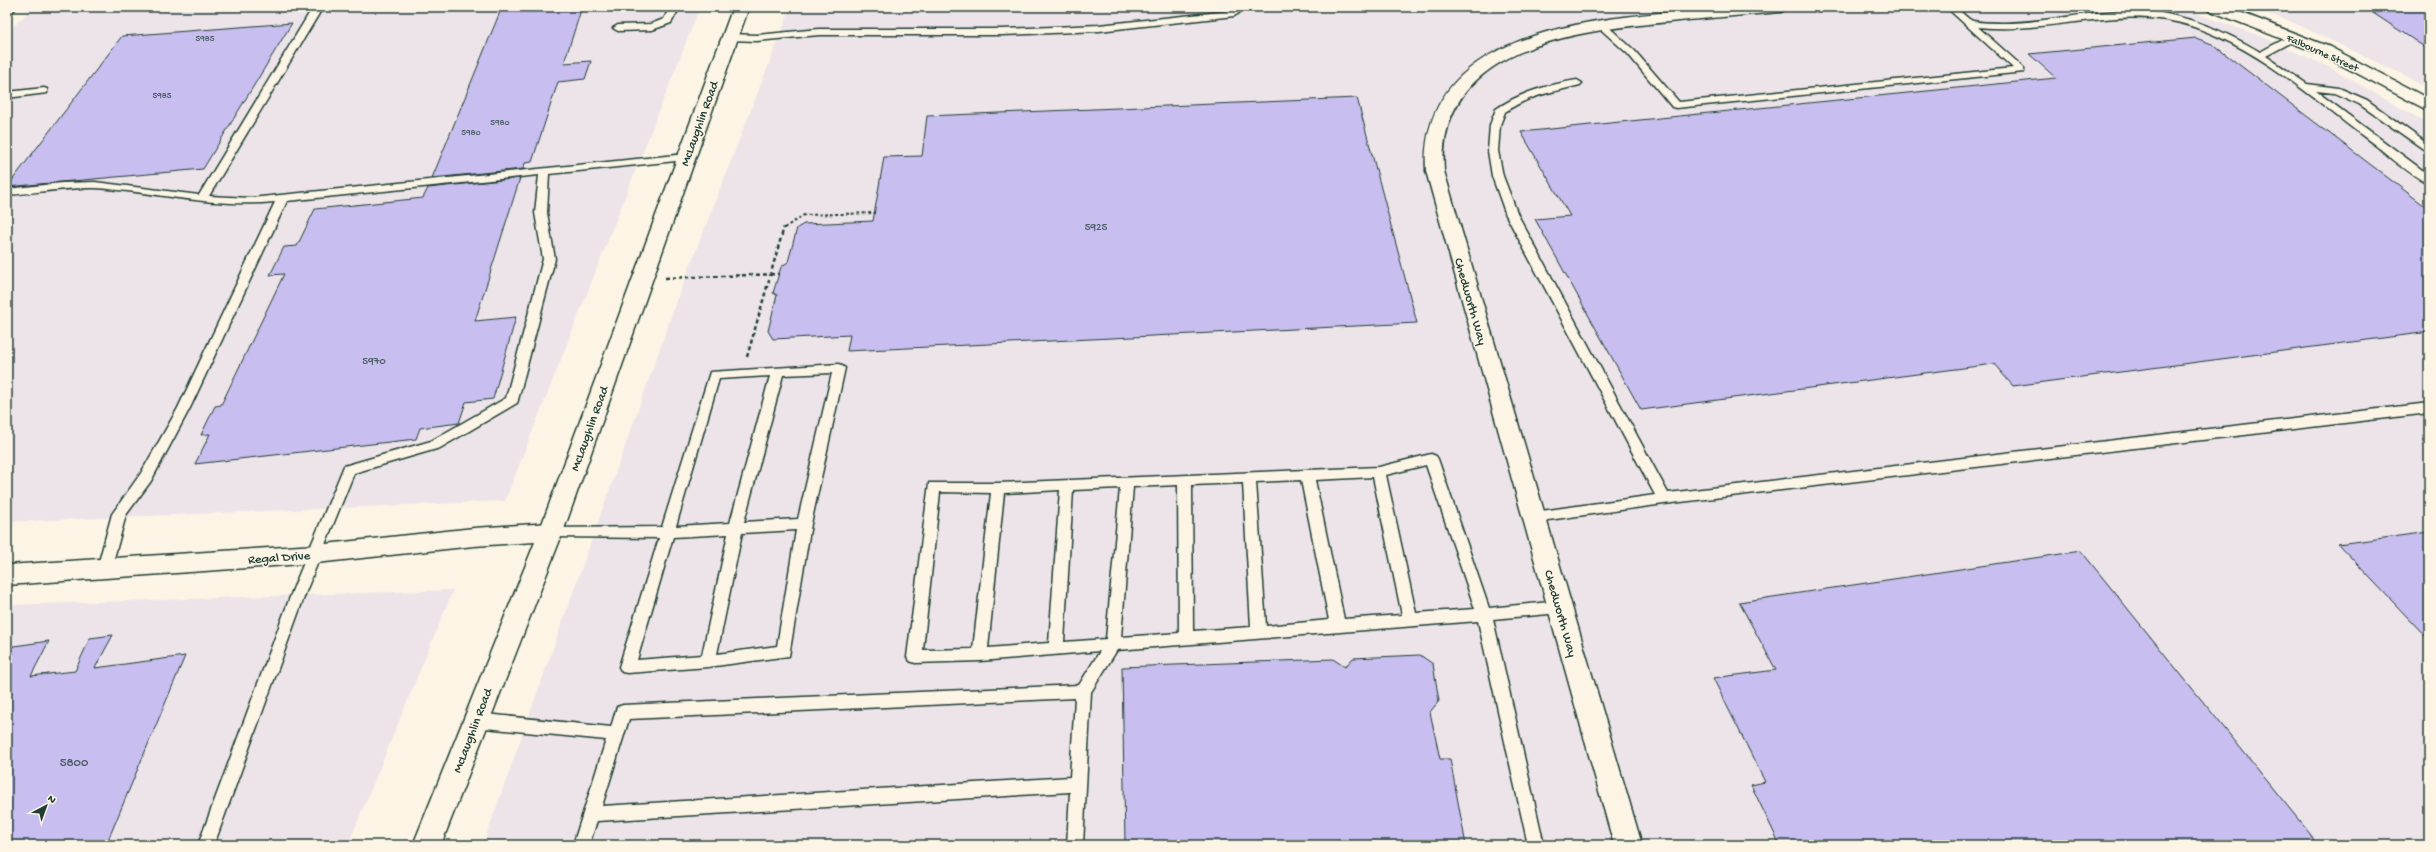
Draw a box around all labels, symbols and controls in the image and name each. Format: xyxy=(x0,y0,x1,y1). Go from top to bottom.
street label: Falbourne Street xyxy=(2283,32,2361,76)
house number: 5985 xyxy=(196,34,215,45)
street label: McLaughlin Road xyxy=(678,78,723,168)
house number: 5985 xyxy=(153,91,172,102)
house number: 5980 xyxy=(490,118,510,129)
house number: 5980 xyxy=(461,128,481,139)
house number: 5925 xyxy=(1085,222,1107,234)
street label: Chedworth Way xyxy=(1450,256,1489,347)
house number: 5970 xyxy=(362,356,386,368)
street label: McLaughlin Road xyxy=(568,383,613,473)
street label: Regal Drive xyxy=(248,549,311,568)
street label: Chedworth Way xyxy=(1540,568,1579,659)
street label: McLaughlin Road xyxy=(450,685,497,775)
house number: 5800 xyxy=(60,756,89,771)
north arrow xyxy=(26,786,66,826)
text: N xyxy=(45,793,58,807)

